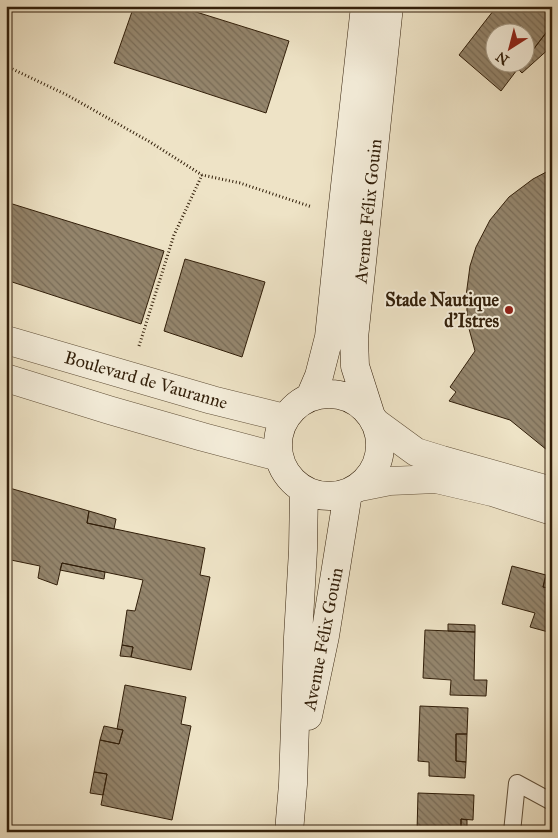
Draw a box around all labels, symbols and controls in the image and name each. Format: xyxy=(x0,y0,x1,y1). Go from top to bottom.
north arrow xyxy=(486,22,536,72)
text: N xyxy=(493,48,512,68)
street label: Avenue Félix Gouin xyxy=(349,137,387,285)
place label: Stade Nautique d'Istres xyxy=(385,289,499,332)
marker: Stade Nautique d'Istres xyxy=(503,304,515,316)
street label: Boulevard de Vauranne xyxy=(62,346,230,414)
street label: Avenue Félix Gouin xyxy=(298,565,348,713)

